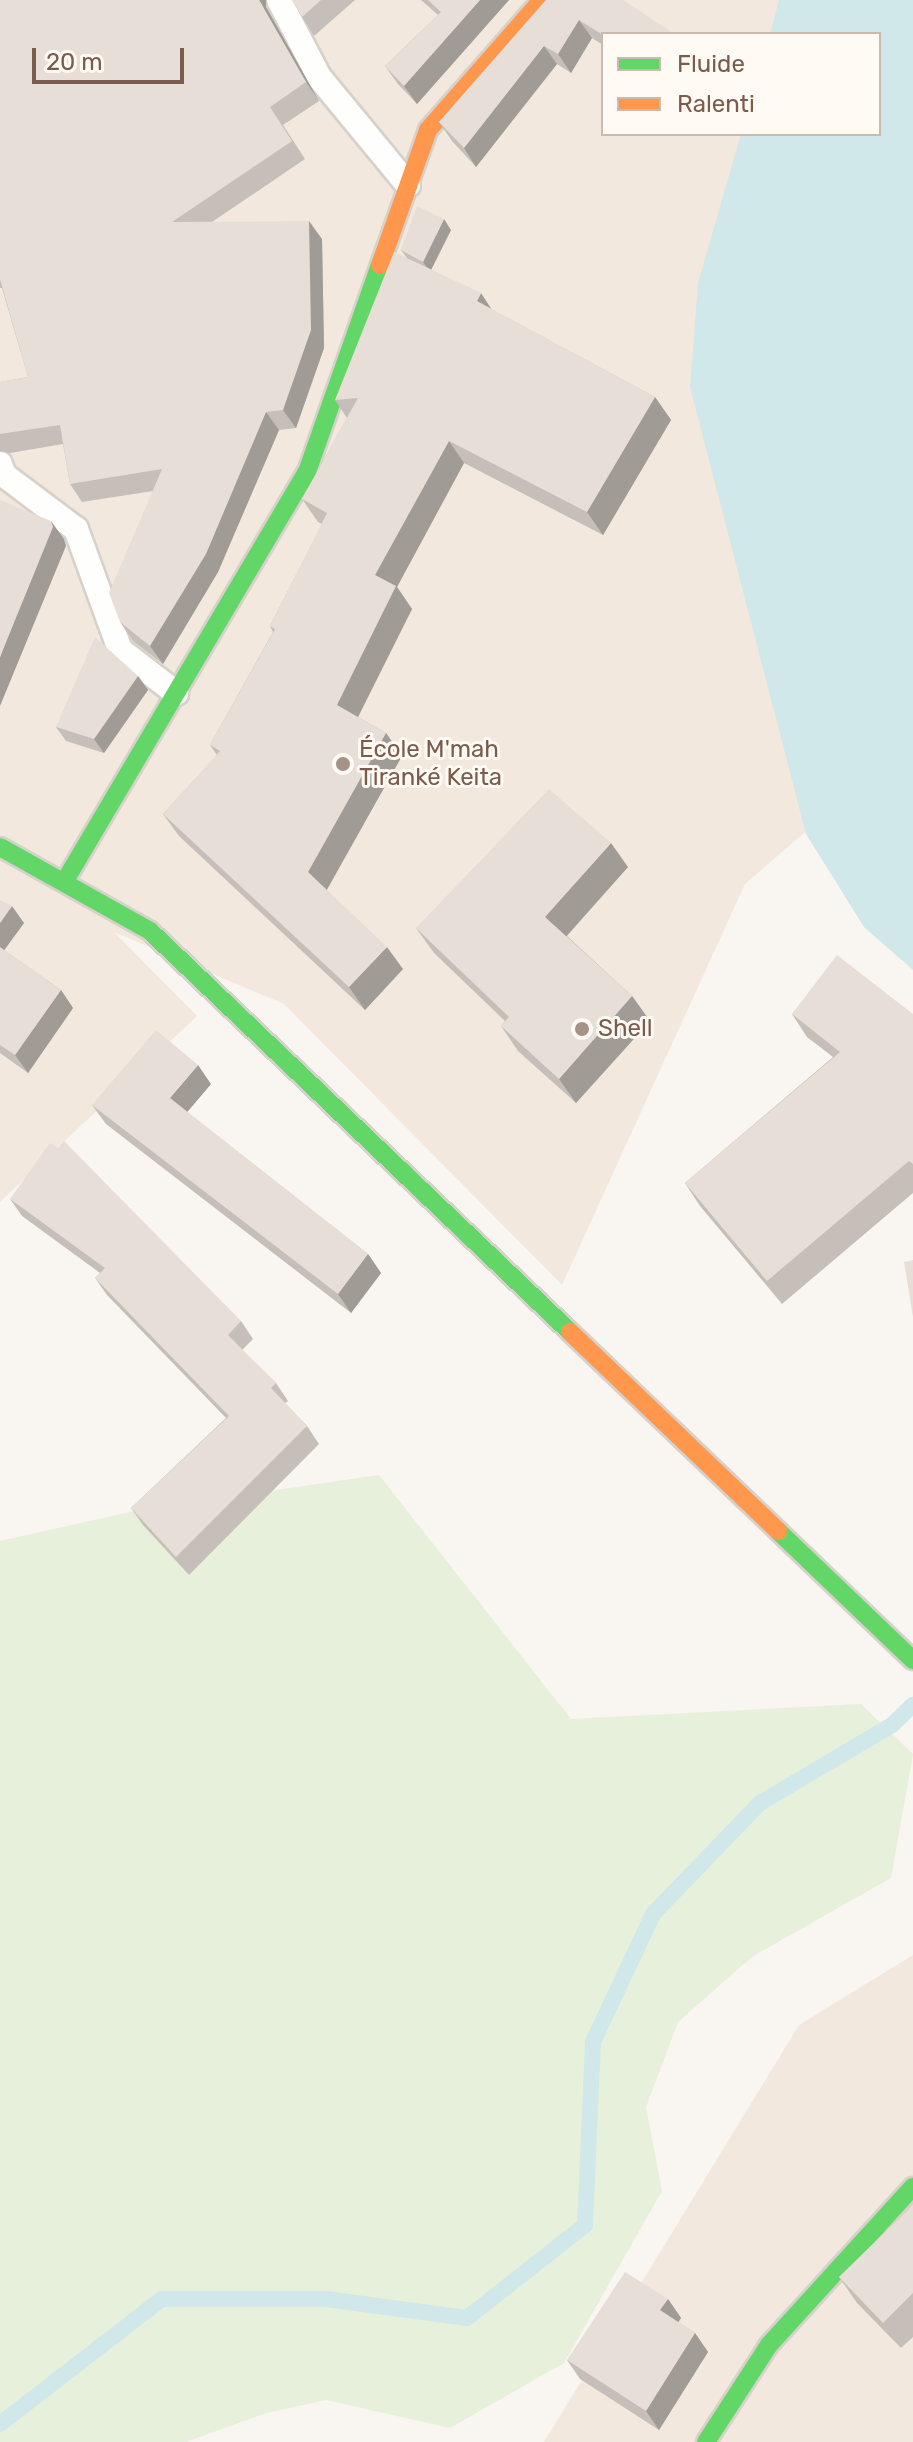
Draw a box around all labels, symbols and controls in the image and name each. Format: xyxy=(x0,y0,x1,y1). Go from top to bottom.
scale bar xyxy=(36,32,188,82)
legend xyxy=(601,32,881,136)
text: 20 m xyxy=(46,48,103,76)
text: Fluide xyxy=(677,50,745,78)
text: Ralenti xyxy=(677,90,755,118)
place label: École M'mah Tiranké Keita xyxy=(359,736,502,792)
marker: École M'mah Tiranké Keita xyxy=(334,755,352,773)
place label: Shell xyxy=(598,1015,653,1043)
marker: Shell xyxy=(573,1020,591,1038)

